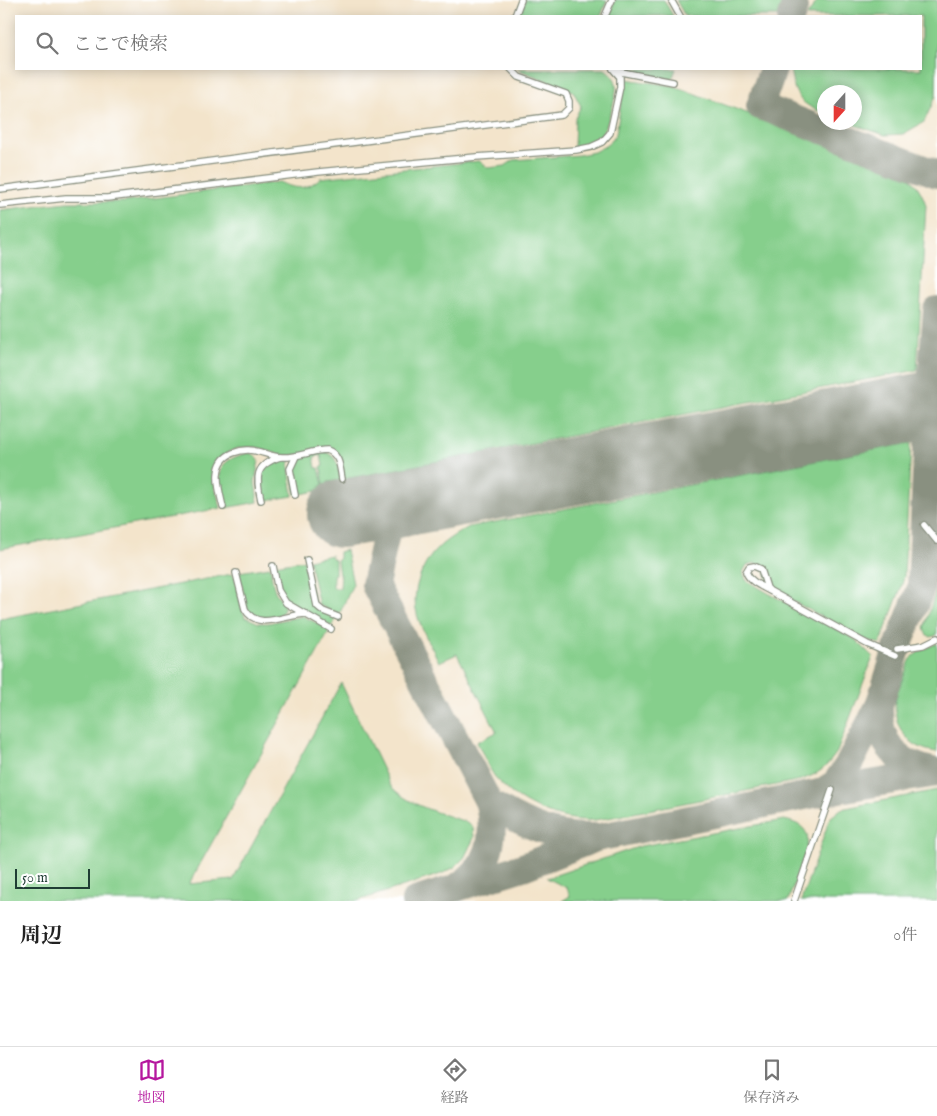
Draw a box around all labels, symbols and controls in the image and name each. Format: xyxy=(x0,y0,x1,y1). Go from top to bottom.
search box xyxy=(15,15,922,70)
icon: search xyxy=(33,29,61,57)
text: ここで検索 xyxy=(73,33,168,57)
north arrow xyxy=(817,85,862,130)
scale bar xyxy=(15,866,90,889)
text: 50 m xyxy=(22,869,48,887)
text: 周辺 xyxy=(20,923,62,950)
text: 0件 xyxy=(893,926,917,946)
tab: 地図 xyxy=(138,1056,166,1107)
tab: 経路 xyxy=(441,1056,469,1107)
tab: 保存済み xyxy=(744,1056,800,1107)

